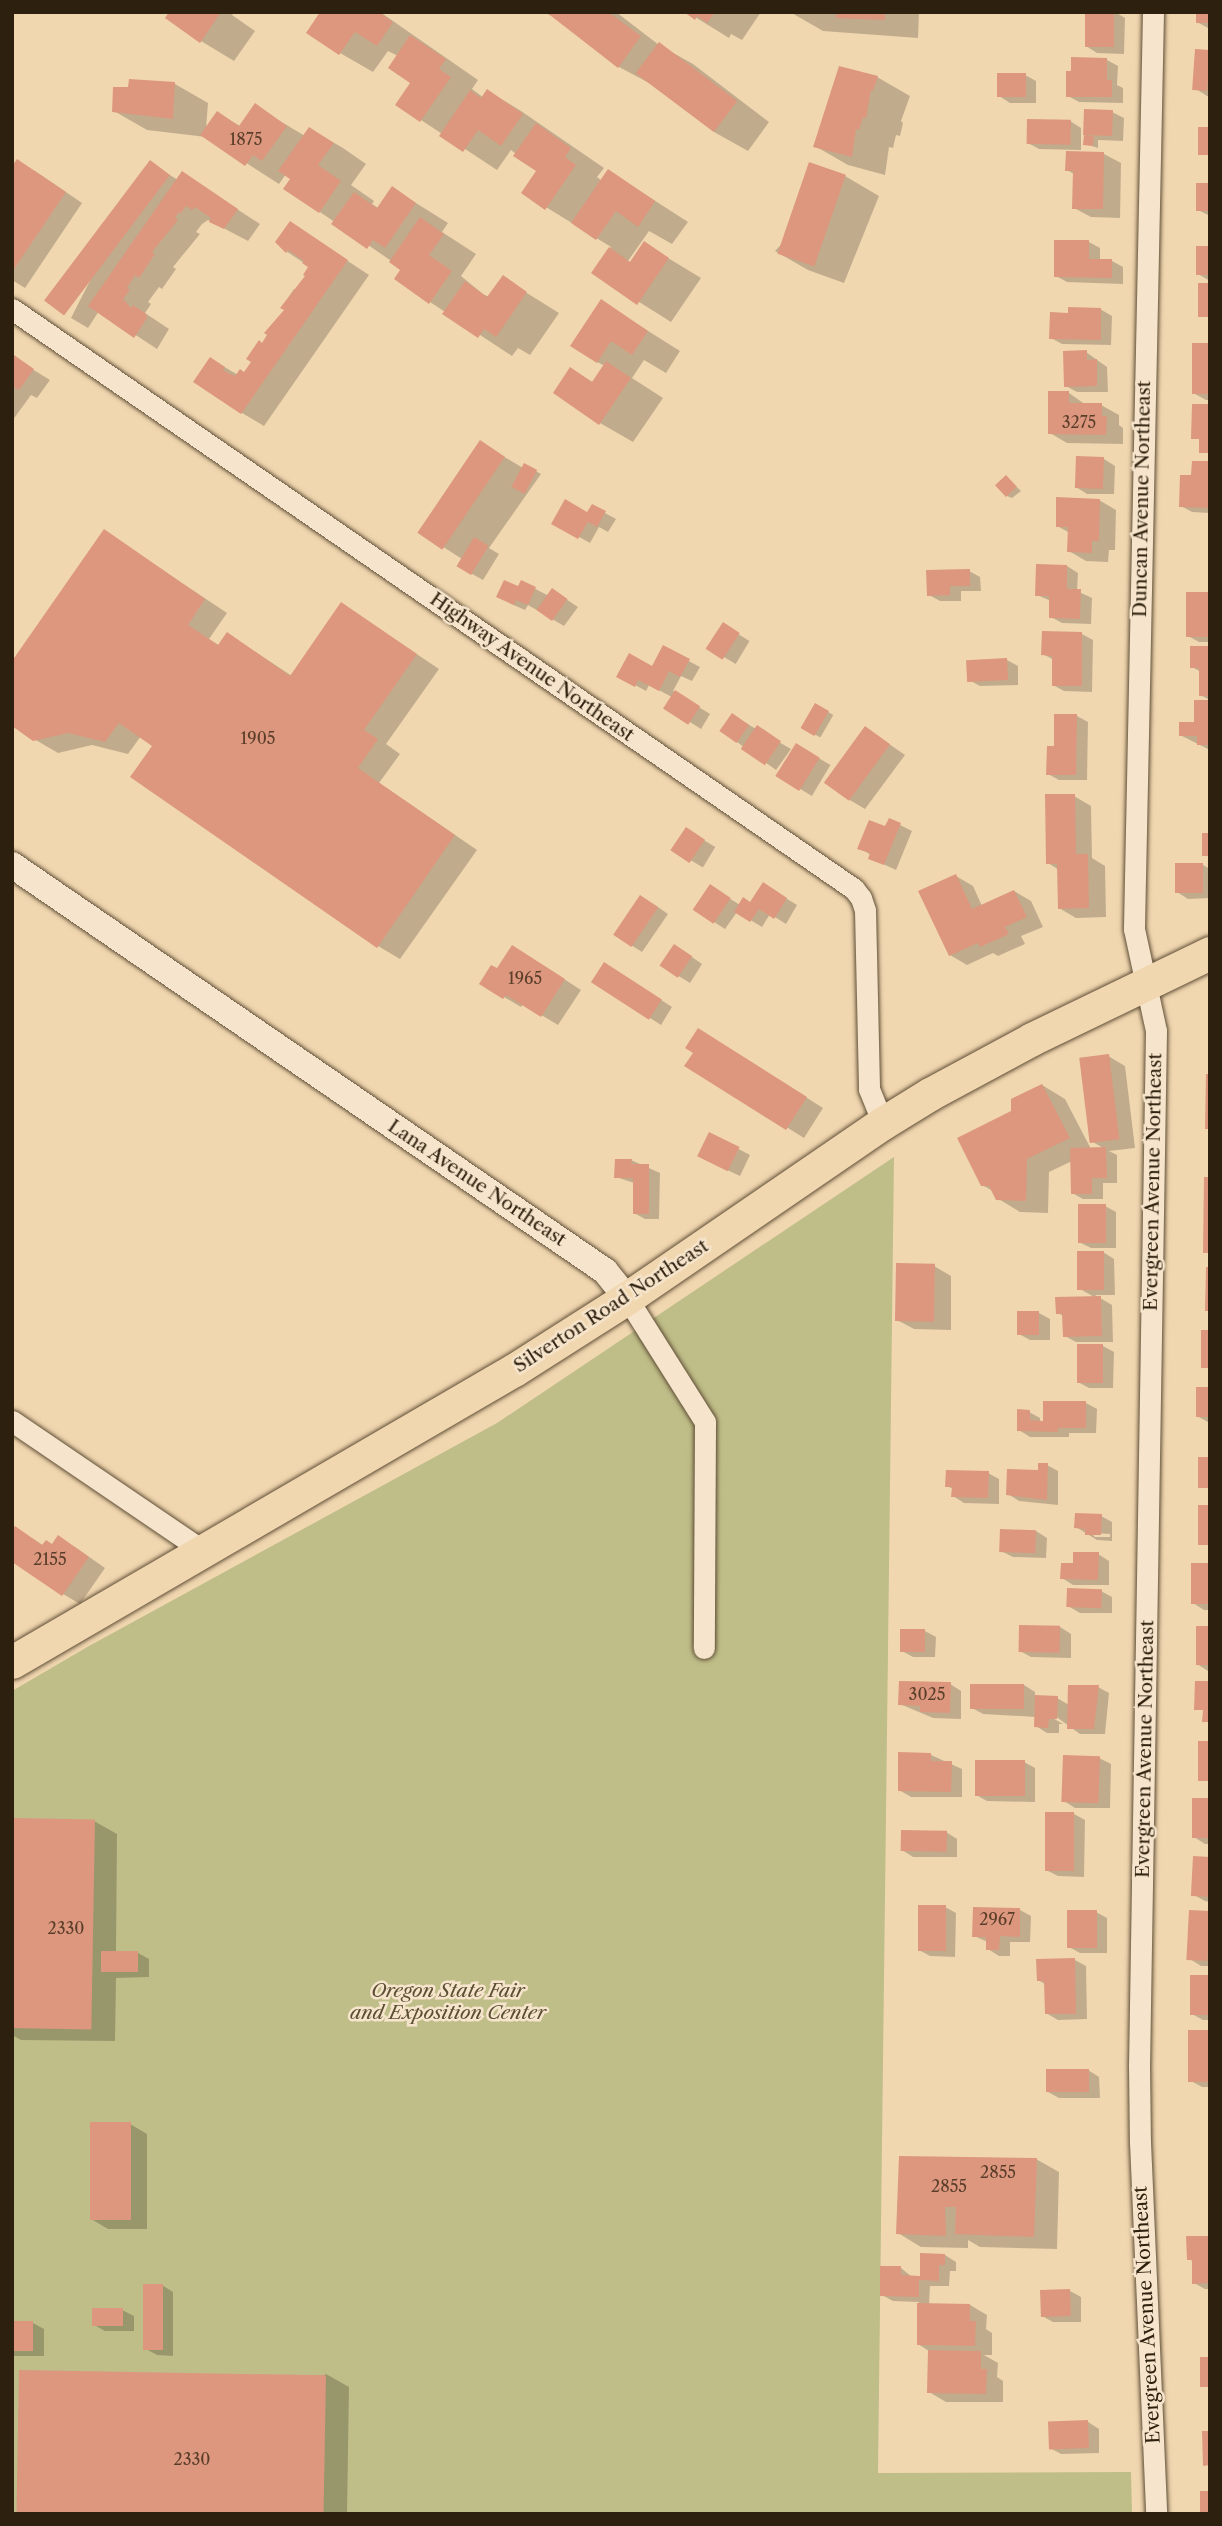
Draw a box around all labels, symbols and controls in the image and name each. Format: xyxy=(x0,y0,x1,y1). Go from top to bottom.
house number: 1875 xyxy=(230,129,262,149)
street label: Duncan Avenue Northeast xyxy=(1129,380,1155,618)
house number: 3275 xyxy=(1062,412,1096,432)
street label: Highway Avenue Northeast xyxy=(425,587,639,747)
house number: 1905 xyxy=(241,728,275,748)
house number: 1965 xyxy=(508,968,542,988)
street label: Evergreen Avenue Northeast xyxy=(1139,1052,1167,1312)
street label: Lana Avenue Northeast xyxy=(383,1115,571,1251)
street label: Silverton Road Northeast xyxy=(509,1235,713,1377)
house number: 2155 xyxy=(33,1549,67,1569)
street label: Evergreen Avenue Northeast xyxy=(1131,1619,1159,1879)
house number: 3025 xyxy=(909,1684,945,1704)
house number: 2967 xyxy=(979,1909,1015,1929)
house number: 2330 xyxy=(48,1918,84,1938)
park label: Oregon State Fair and Exposition Center xyxy=(350,1980,546,2024)
house number: 2855 xyxy=(980,2162,1016,2182)
house number: 2855 xyxy=(931,2176,967,2196)
street label: Evergreen Avenue Northeast xyxy=(1129,2185,1165,2445)
house number: 2330 xyxy=(174,2449,210,2469)

